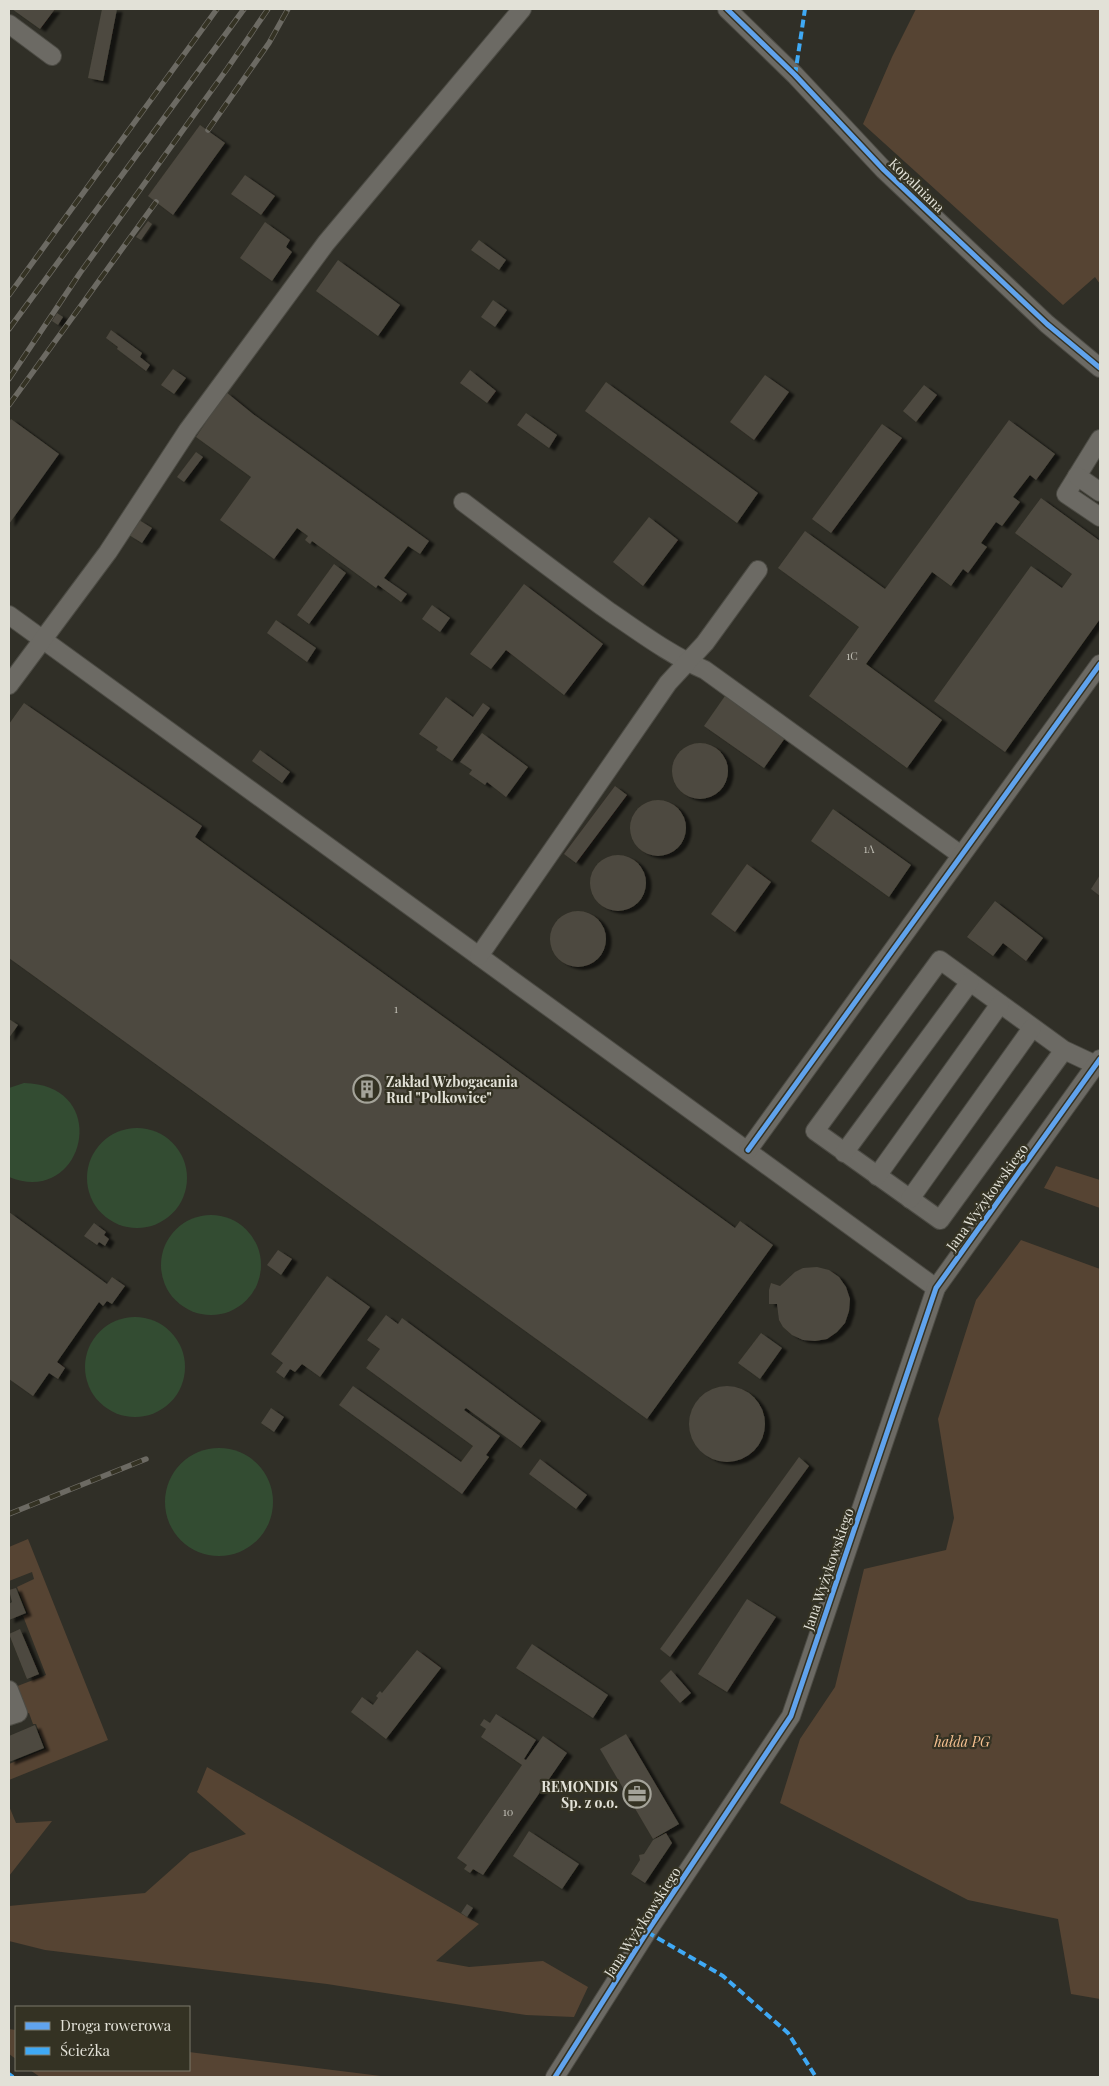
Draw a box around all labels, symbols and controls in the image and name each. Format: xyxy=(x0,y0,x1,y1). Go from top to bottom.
street label: Kopalniana xyxy=(885,154,949,216)
house number: 1C xyxy=(846,648,858,663)
house number: 1A xyxy=(864,841,875,856)
house number: 1 xyxy=(394,1001,398,1016)
place label: Zakład Wzbogacania Rud "Polkowice" xyxy=(386,1072,518,1107)
building icon: Zakład Wzbogacania Rud "Polkowice" xyxy=(352,1074,382,1104)
street label: Jana Wyżykowskiego xyxy=(941,1139,1032,1255)
street label: Jana Wyżykowskiego xyxy=(798,1505,858,1633)
park label: hałda PG xyxy=(933,1732,991,1751)
place label: REMONDIS Sp. z o.o. xyxy=(541,1777,618,1812)
office icon: REMONDIS Sp. z o.o. xyxy=(622,1779,652,1809)
house number: 10 xyxy=(503,1804,514,1819)
street label: Jana Wyżykowskiego xyxy=(599,1863,685,1982)
legend xyxy=(15,2006,190,2071)
text: Droga rowerowa xyxy=(60,2015,172,2035)
text: Ścieżka xyxy=(60,2040,111,2060)

